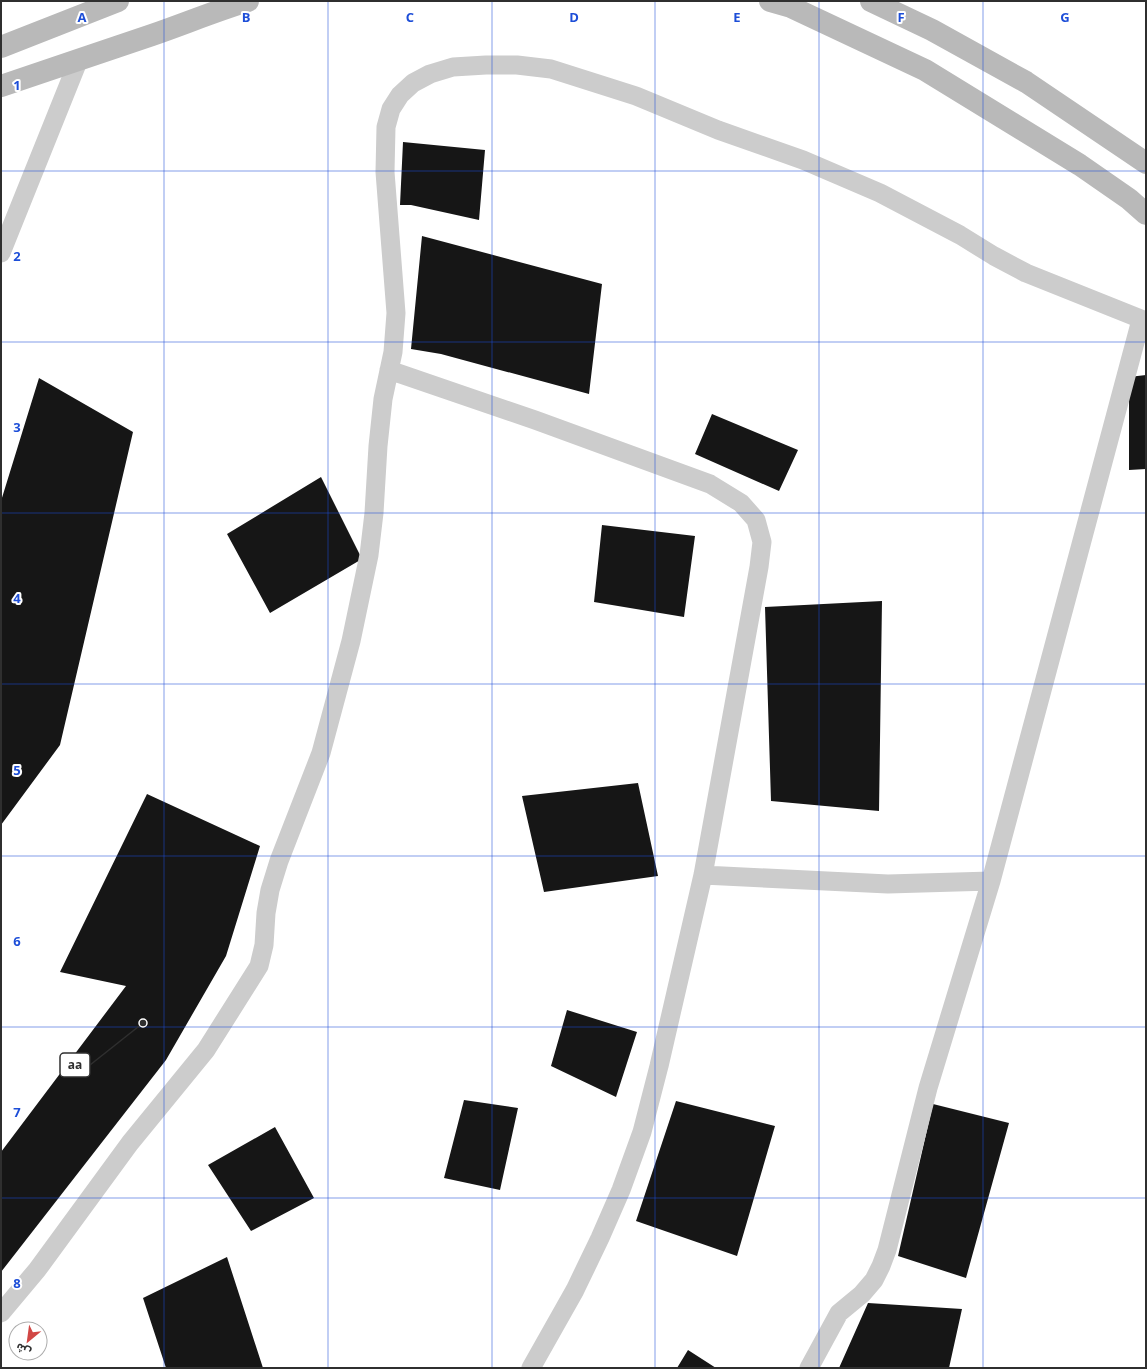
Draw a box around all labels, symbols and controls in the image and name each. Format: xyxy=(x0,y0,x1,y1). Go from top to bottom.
text: A xyxy=(78,8,87,26)
text: B xyxy=(242,8,251,26)
text: C xyxy=(406,8,414,26)
text: D xyxy=(569,8,579,26)
text: E xyxy=(733,8,741,26)
text: F xyxy=(897,8,905,26)
text: G xyxy=(1060,8,1070,26)
text: 1 xyxy=(13,76,21,94)
text: 2 xyxy=(13,247,21,265)
text: 3 xyxy=(13,418,21,436)
text: 4 xyxy=(13,589,21,607)
text: 5 xyxy=(13,761,21,779)
text: 6 xyxy=(13,932,21,950)
callout: aa xyxy=(60,1053,90,1077)
text: aa xyxy=(68,1056,82,1073)
text: 7 xyxy=(13,1103,21,1121)
text: 8 xyxy=(13,1274,21,1292)
north arrow xyxy=(8,1321,48,1361)
text: ش xyxy=(13,1340,33,1360)

